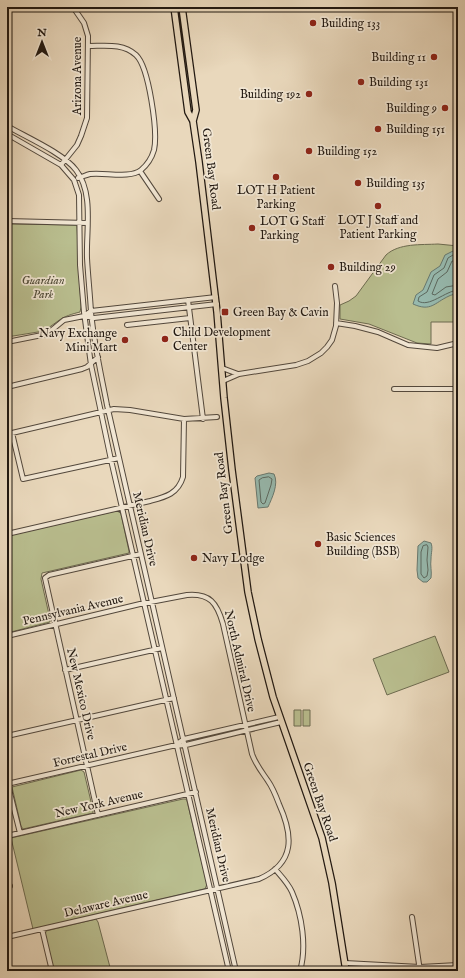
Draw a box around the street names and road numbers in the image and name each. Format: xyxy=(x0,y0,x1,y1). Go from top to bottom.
street label: Arizona Avenue xyxy=(70,36,85,116)
street label: Green Bay Road xyxy=(199,127,224,212)
street label: Green Bay Road xyxy=(211,450,236,535)
street label: Meridian Drive xyxy=(129,490,161,568)
street label: Pennsylvania Avenue xyxy=(21,591,125,629)
street label: North Admiral Drive xyxy=(221,608,259,714)
street label: New Mexico Drive xyxy=(63,647,99,742)
street label: Forrestal Drive xyxy=(51,739,129,771)
street label: Green Bay Road xyxy=(299,760,341,844)
street label: New York Avenue xyxy=(53,786,145,821)
street label: Meridian Drive xyxy=(202,806,234,884)
street label: Delaware Avenue xyxy=(63,887,150,921)

